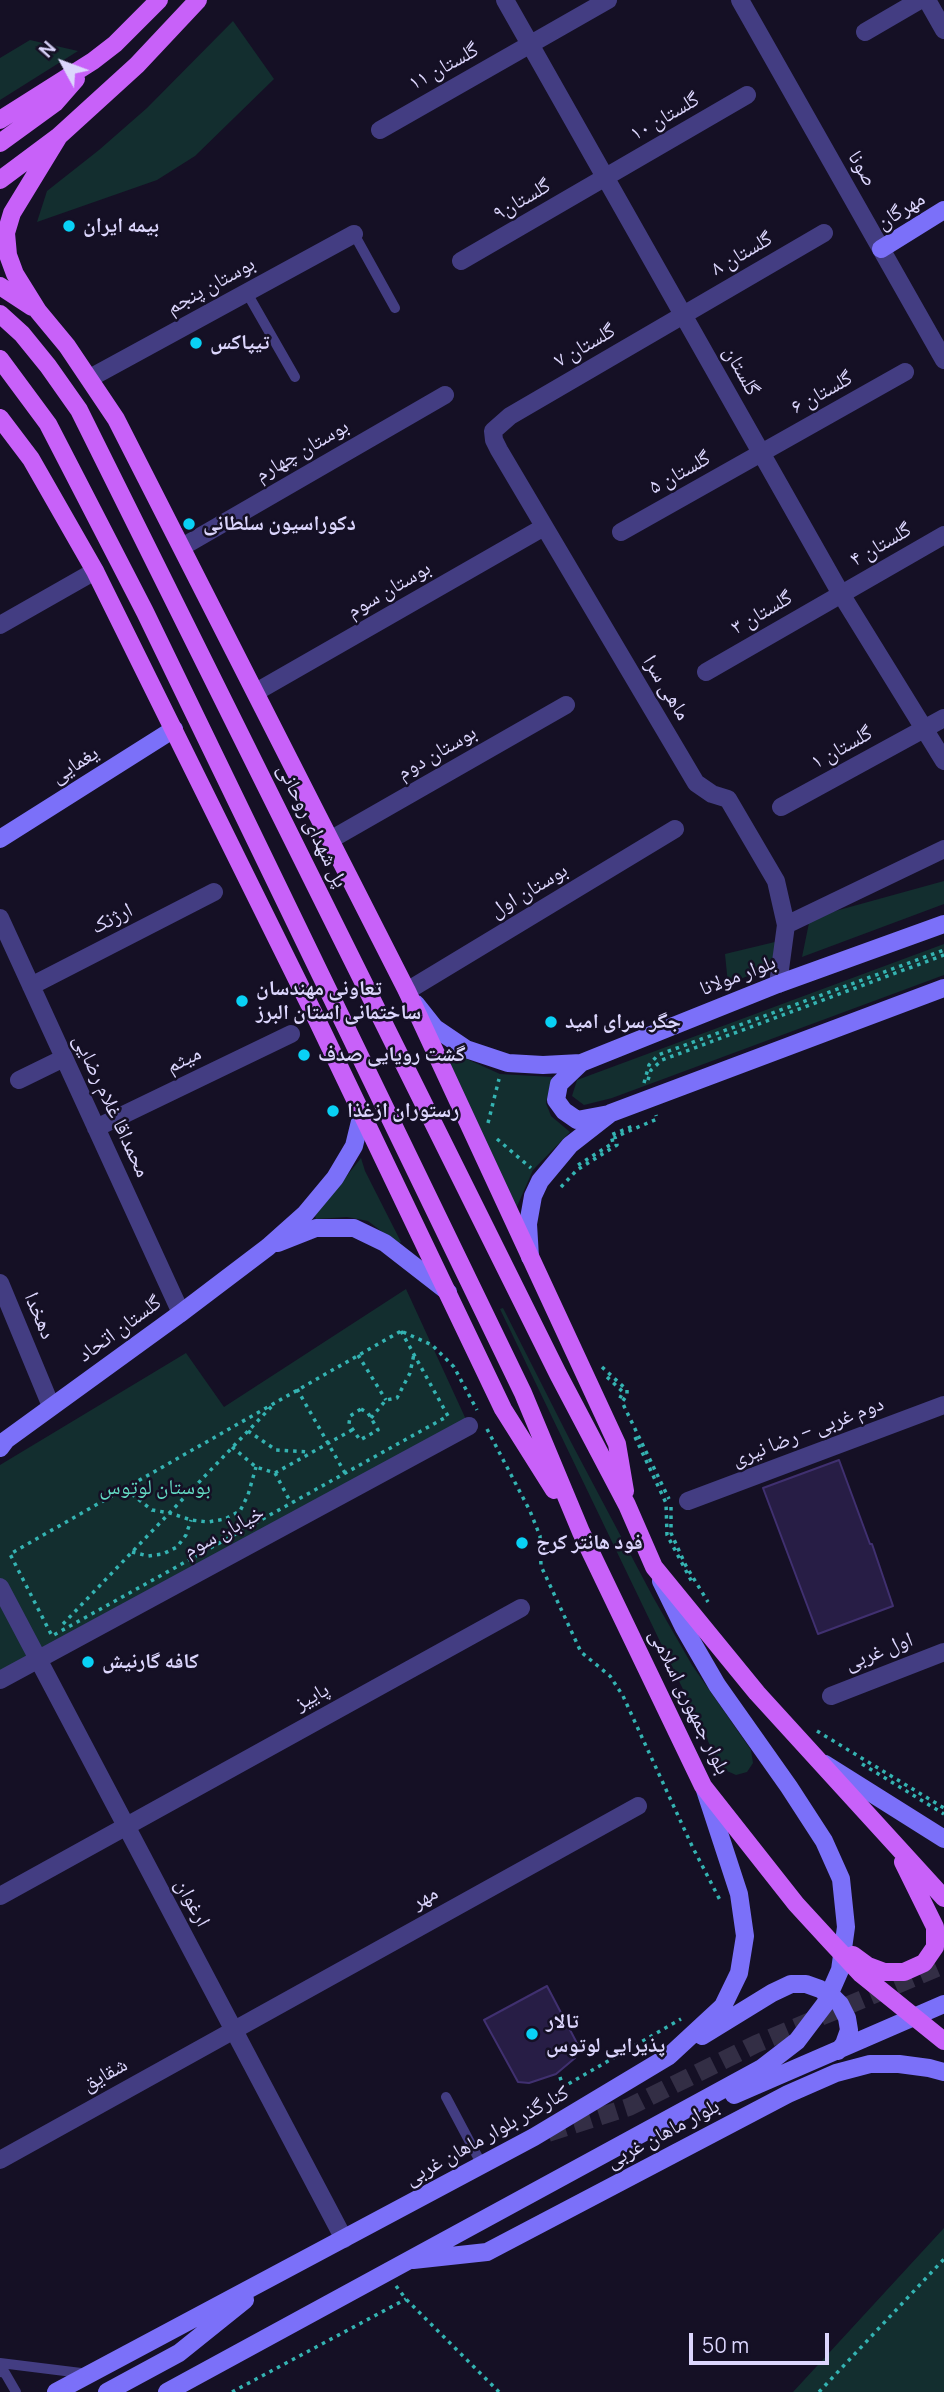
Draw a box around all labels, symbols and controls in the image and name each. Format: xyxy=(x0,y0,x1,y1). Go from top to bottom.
north arrow xyxy=(28,28,98,98)
text: N xyxy=(33,36,61,63)
street label: گلستان ۱۱ xyxy=(405,38,483,96)
street label: گلستان ۱۰ xyxy=(626,87,704,147)
street label: صونا xyxy=(842,146,882,192)
street label: گلستان۹ xyxy=(489,173,555,227)
street label: مهرگان xyxy=(872,186,930,236)
place label: بیمه ایران xyxy=(83,213,159,239)
marker: بیمه ایران xyxy=(61,218,77,234)
street label: گلستان ۸ xyxy=(707,226,777,282)
street label: بوستان پنجم xyxy=(162,251,260,321)
street label: گلستان ۷ xyxy=(550,318,620,374)
place label: تیپاکس xyxy=(210,330,269,356)
marker: تیپاکس xyxy=(188,335,204,351)
street label: گلستان xyxy=(717,342,765,400)
street label: گلستان ۶ xyxy=(787,366,857,420)
street label: بوستان چهارم xyxy=(251,414,353,488)
street label: گلستان ۵ xyxy=(645,446,715,500)
place label: دکوراسیون سلطانی xyxy=(203,511,356,537)
marker: دکوراسیون سلطانی xyxy=(181,516,197,532)
street label: گلستان ۴ xyxy=(846,517,916,573)
street label: بوستان سوم xyxy=(343,556,435,624)
street label: گلستان ۳ xyxy=(727,585,797,641)
street label: ماهی سرا xyxy=(637,651,695,725)
street label: بوستان دوم xyxy=(393,720,481,786)
street label: گلستان ۱ xyxy=(807,721,877,775)
street label: یغمایی xyxy=(46,741,104,789)
street label: پل شهدای روحانی xyxy=(271,760,353,892)
street label: بوستان اول xyxy=(486,858,572,924)
street label: ارژنک xyxy=(87,898,137,940)
street label: بلوار مولانا xyxy=(696,950,780,1002)
place label: تعاونی مهندسان ساختمانی استان البرز xyxy=(256,976,421,1026)
marker: تعاونی مهندسان ساختمانی استان البرز xyxy=(234,993,250,1009)
place label: جگر سرای امید xyxy=(565,1009,681,1035)
marker: جگر سرای امید xyxy=(543,1014,559,1030)
street label: محمداقا غلام رضایی xyxy=(67,1030,155,1182)
street label: میثم xyxy=(162,1041,206,1079)
place label: گشت رویایی صدف xyxy=(318,1042,465,1068)
marker: گشت رویایی صدف xyxy=(296,1047,312,1063)
place label: رستوران ازغذا xyxy=(347,1098,459,1124)
marker: رستوران ازغذا xyxy=(325,1103,341,1119)
street label: دهخدا xyxy=(18,1289,60,1343)
street label: گلستان اتحاد xyxy=(73,1290,167,1368)
street label: دوم غربی -- رضا نیری xyxy=(728,1391,888,1473)
park label: بوستان لوتوس xyxy=(99,1475,211,1501)
street label: خیابان سوم xyxy=(179,1500,269,1564)
place label: فود هانتر کرج xyxy=(536,1530,643,1556)
marker: فود هانتر کرج xyxy=(514,1535,530,1551)
street label: بلوار جمهوری اسلامی xyxy=(643,1625,735,1779)
street label: اول غربی xyxy=(841,1628,917,1676)
place label: کافه گارنیش xyxy=(102,1649,199,1675)
marker: کافه گارنیش xyxy=(80,1654,96,1670)
street label: پاییز xyxy=(290,1677,334,1717)
street label: ارغوان xyxy=(169,1875,215,1931)
street label: مهر xyxy=(407,1881,443,1915)
place label: تالار پذیرایی لوتوس xyxy=(546,2009,665,2059)
marker: تالار پذیرایی لوتوس xyxy=(524,2026,540,2042)
street label: شقایق xyxy=(78,2052,132,2098)
street label: کنارگذر بلوار ماهان غربی xyxy=(400,2080,574,2192)
street label: بلوار ماهان غربی xyxy=(602,2094,724,2174)
scale bar xyxy=(692,2318,832,2362)
text: 50 m xyxy=(702,2331,749,2359)

